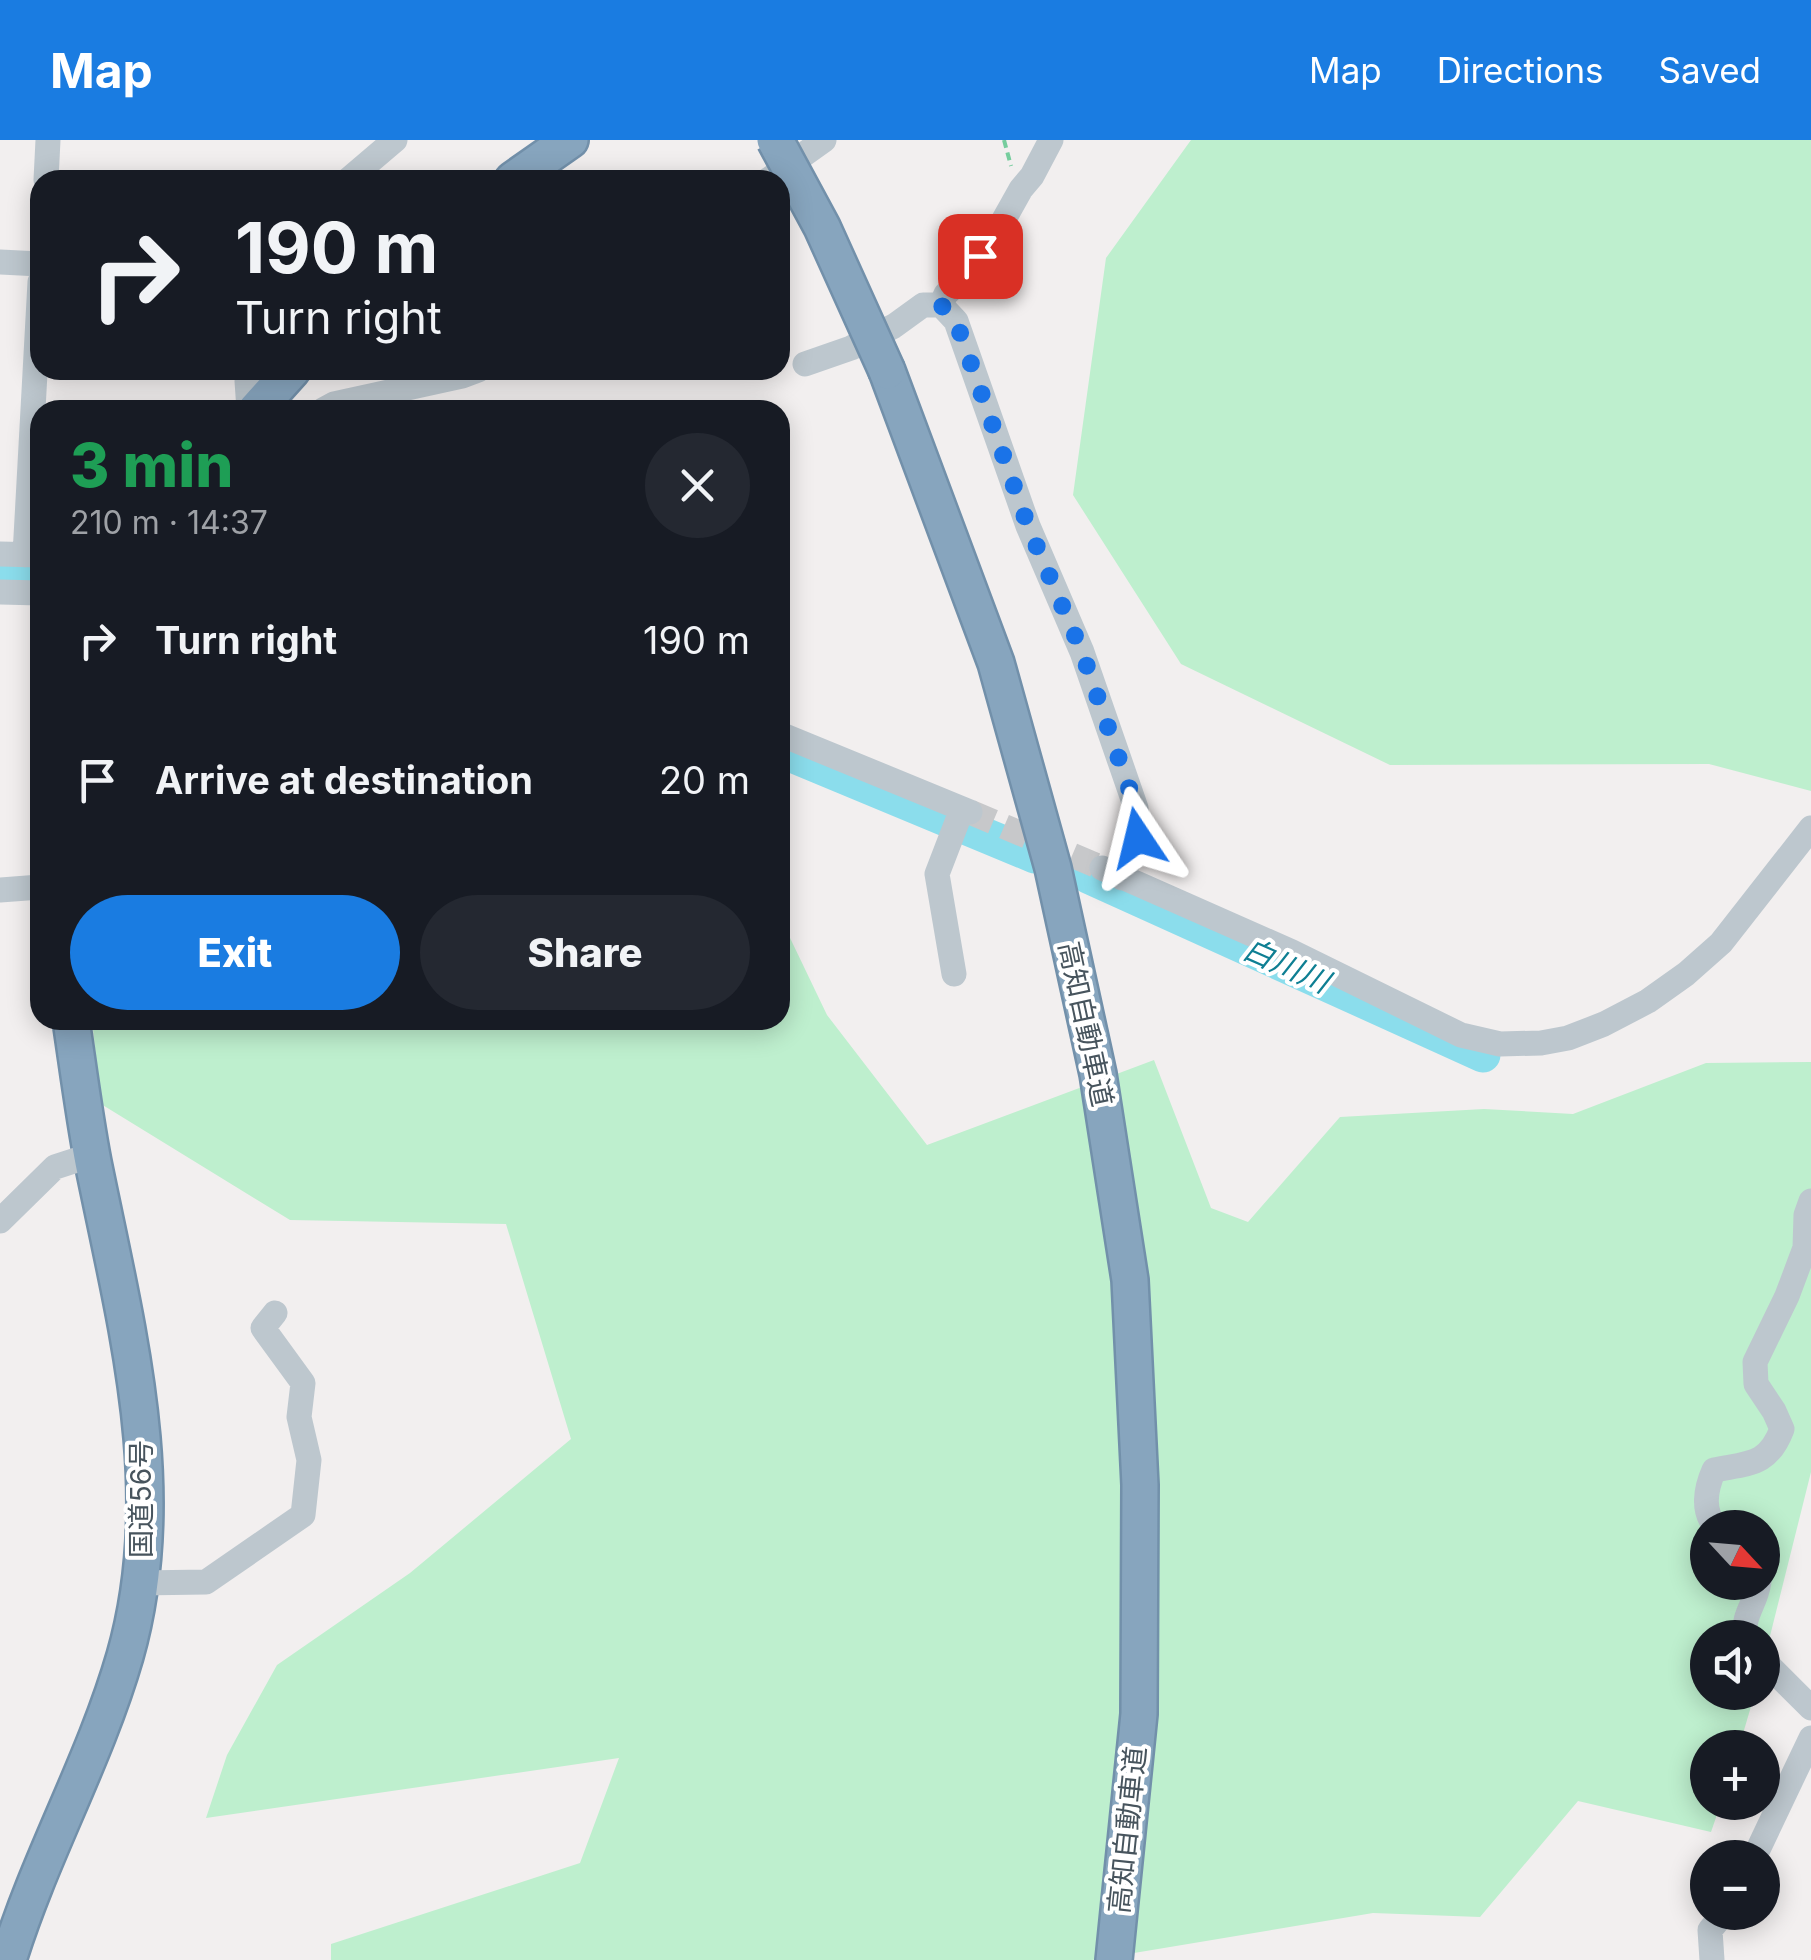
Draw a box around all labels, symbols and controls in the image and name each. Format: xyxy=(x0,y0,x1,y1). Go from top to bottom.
text: Map xyxy=(50,41,153,100)
text: Map xyxy=(1309,49,1382,91)
text: Directions xyxy=(1437,49,1604,91)
text: Saved xyxy=(1659,49,1761,91)
text: 190 m xyxy=(235,205,438,290)
icon: right xyxy=(70,210,200,340)
pin xyxy=(938,214,1023,299)
icon: arrive xyxy=(953,229,1008,284)
text: Turn right xyxy=(235,290,442,345)
text: 3 min xyxy=(70,429,233,501)
button: close xyxy=(645,433,750,538)
text: 210 m · 14:37 xyxy=(70,503,268,542)
icon: right xyxy=(70,613,125,668)
text: Turn right xyxy=(155,617,337,663)
text: 190 m xyxy=(643,617,750,663)
icon: arrive xyxy=(70,753,125,808)
text: Arrive at destination xyxy=(155,757,533,803)
text: 20 m xyxy=(659,757,750,803)
position arrow xyxy=(1086,786,1190,890)
button: Exit xyxy=(70,895,400,1010)
button: Share xyxy=(420,895,750,1010)
water label: 白川川 xyxy=(1238,930,1338,1001)
street label: 高知自動車道 xyxy=(1052,938,1120,1110)
street label: 国道56号 xyxy=(124,1440,158,1558)
north arrow xyxy=(1690,1510,1780,1600)
map controls xyxy=(1690,1510,1780,1930)
button: sound xyxy=(1690,1620,1780,1710)
button: + xyxy=(1690,1730,1780,1820)
street label: 高知自動車道 xyxy=(1101,1745,1153,1915)
button: − xyxy=(1690,1840,1780,1930)

